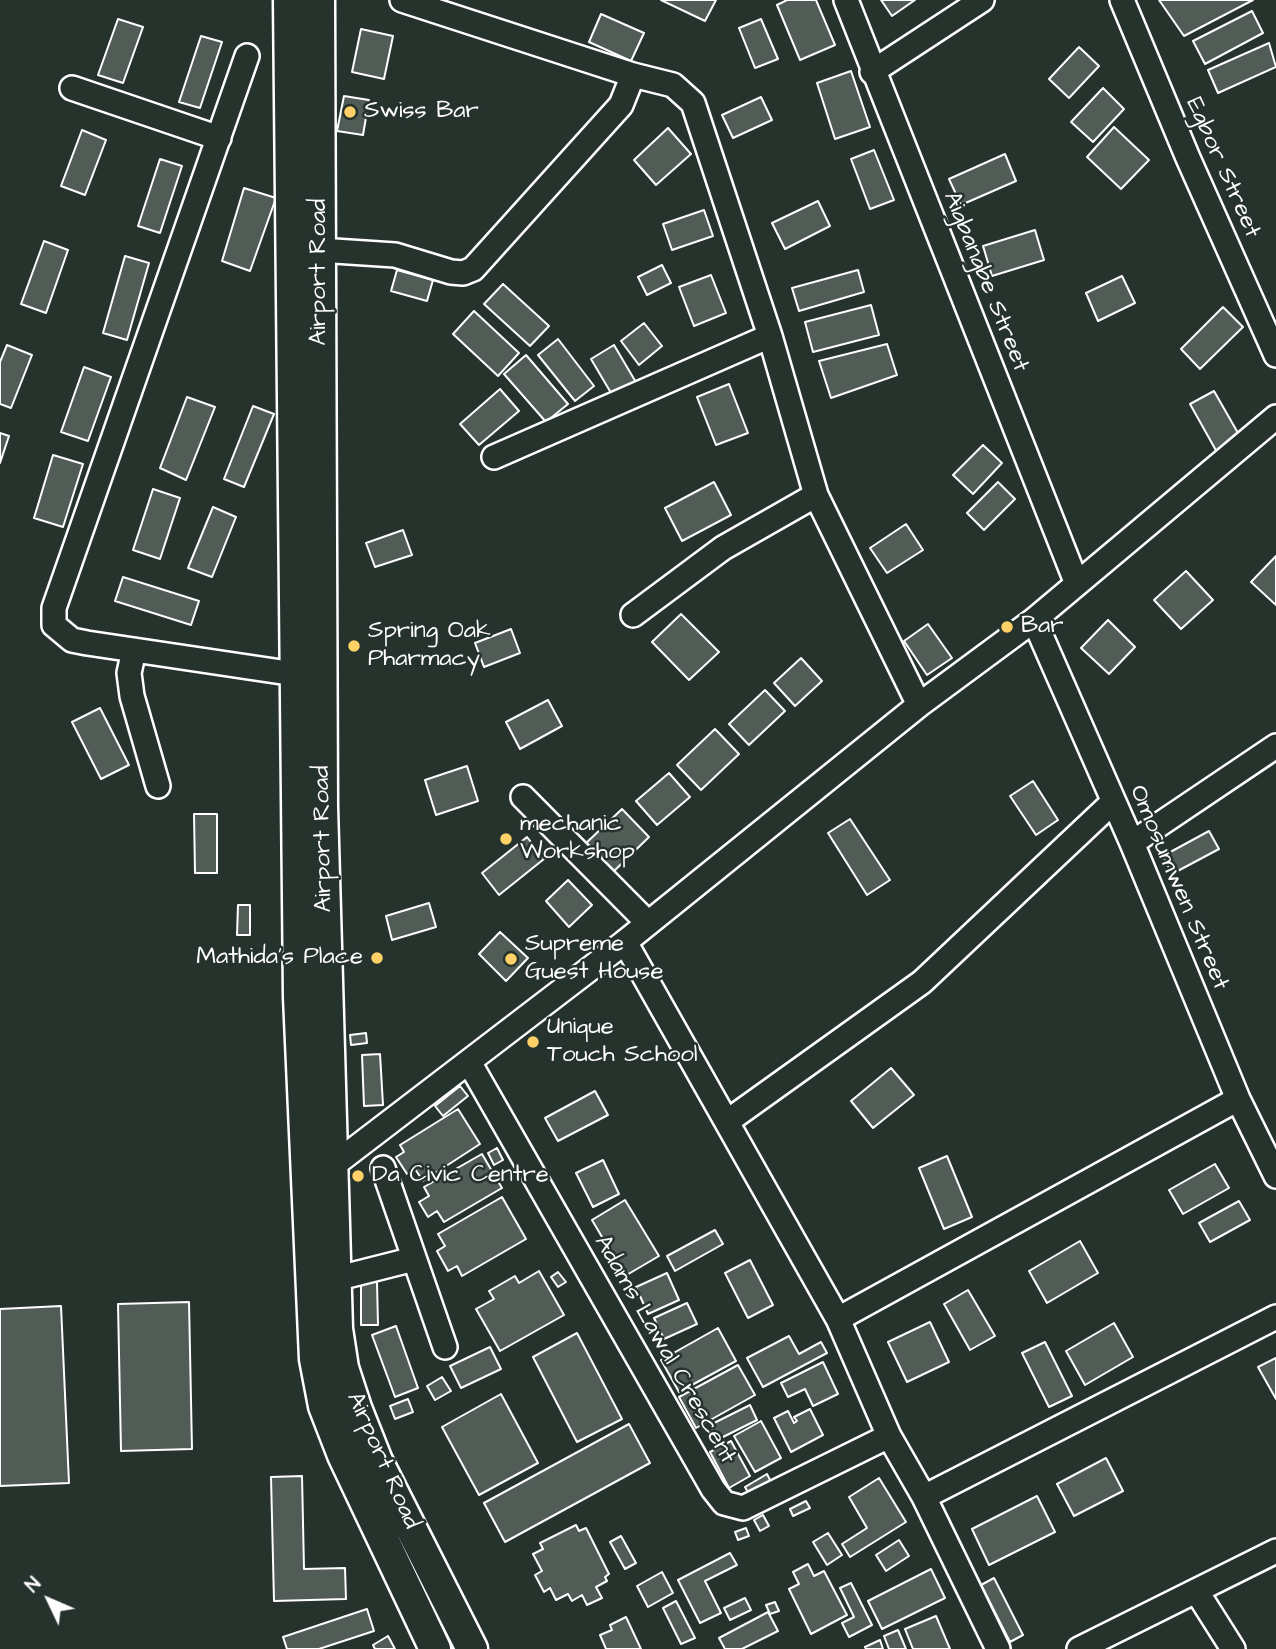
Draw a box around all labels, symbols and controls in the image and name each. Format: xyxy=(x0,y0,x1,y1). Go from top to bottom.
street label: Egbor Street xyxy=(1178,93,1266,243)
place label: Swiss Bar xyxy=(364,98,479,126)
marker: Swiss Bar xyxy=(342,104,358,120)
street label: Aigbangbe Street xyxy=(936,188,1034,376)
street label: Airport Road xyxy=(306,199,334,345)
place label: Bar xyxy=(1021,613,1064,641)
place label: Spring Oak Pharmacy xyxy=(368,618,491,674)
marker: Bar xyxy=(999,619,1015,635)
marker: Spring Oak Pharmacy xyxy=(346,638,362,654)
street label: Airport Road xyxy=(308,765,340,913)
street label: Omosumwen Street xyxy=(1122,781,1234,995)
place label: mechanic Workshop xyxy=(520,811,635,867)
marker: mechanic Workshop xyxy=(498,831,514,847)
place label: Supreme Guest House xyxy=(525,931,663,987)
place label: Mathida's Place xyxy=(196,944,363,972)
marker: Mathida's Place xyxy=(369,950,385,966)
marker: Supreme Guest House xyxy=(503,951,519,967)
place label: Unique Touch School xyxy=(547,1014,698,1070)
marker: Unique Touch School xyxy=(525,1034,541,1050)
place label: Da Civic Centre xyxy=(372,1162,549,1190)
marker: Da Civic Centre xyxy=(350,1168,366,1184)
street label: Adams Lawal Crescent xyxy=(587,1231,741,1469)
street label: Airport Road xyxy=(339,1388,425,1534)
north arrow xyxy=(14,1565,84,1635)
text: N xyxy=(20,1571,47,1599)

